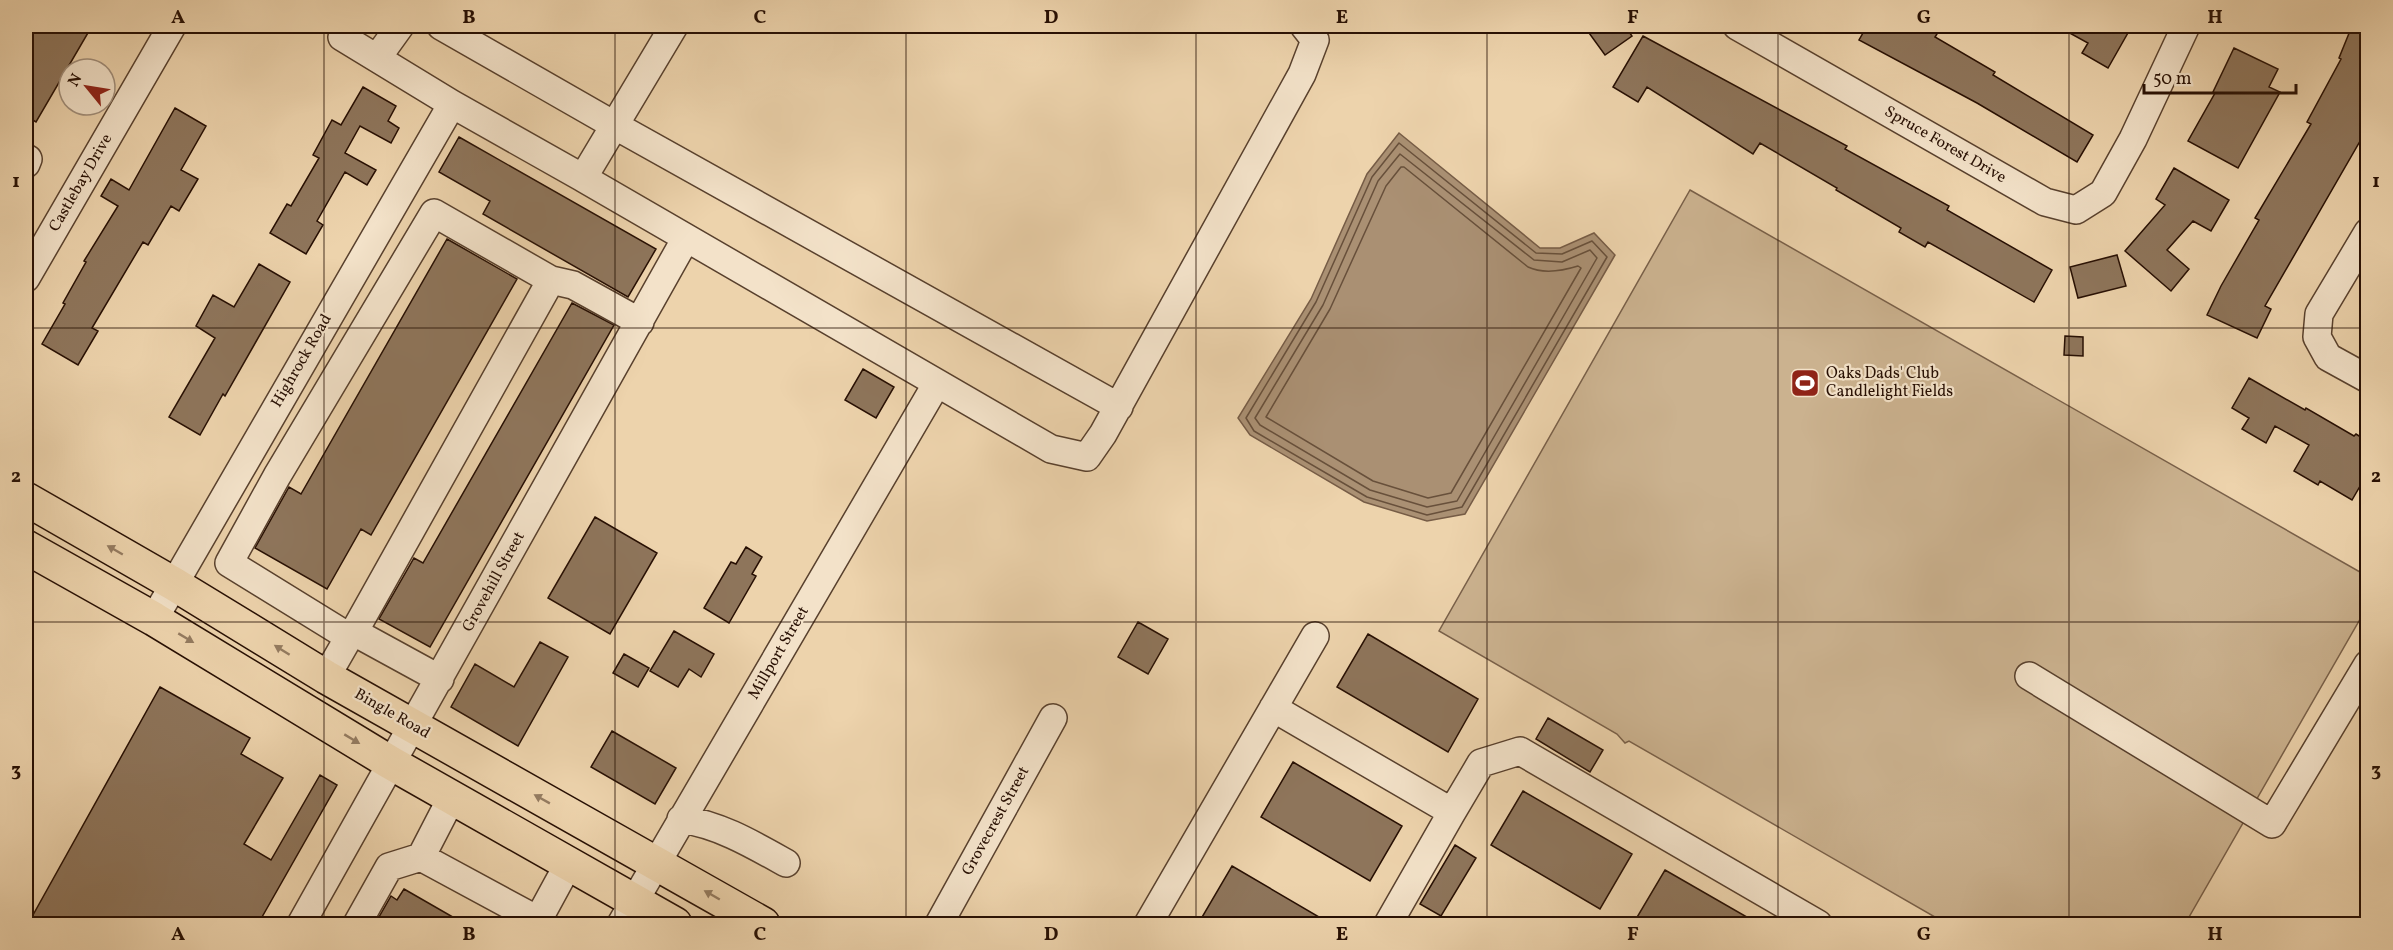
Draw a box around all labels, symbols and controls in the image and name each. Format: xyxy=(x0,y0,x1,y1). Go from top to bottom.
text: A xyxy=(171,4,185,32)
text: B xyxy=(462,4,476,32)
text: C xyxy=(754,4,767,32)
text: D xyxy=(1044,4,1058,32)
text: E xyxy=(1336,4,1348,32)
text: F xyxy=(1627,4,1639,32)
text: G xyxy=(1917,4,1931,32)
text: H xyxy=(2207,4,2223,32)
north arrow xyxy=(57,57,117,117)
scale bar xyxy=(2144,57,2296,95)
text: 50 m xyxy=(2153,67,2192,92)
text: N xyxy=(63,70,88,91)
street label: Spruce Forest Drive xyxy=(1880,101,2010,189)
street label: Castlebay Drive xyxy=(44,130,118,236)
text: 1 xyxy=(12,168,20,196)
text: 1 xyxy=(2372,168,2380,196)
street label: Highrock Road xyxy=(266,310,338,412)
place label: Oaks Dads' Club Candlelight Fields xyxy=(1826,363,1953,403)
sports icon: Oaks Dads' Club Candlelight Fields xyxy=(1789,367,1821,399)
text: 2 xyxy=(11,463,21,491)
text: 2 xyxy=(2371,463,2381,491)
street label: Grovehill Street xyxy=(457,527,531,636)
one-way arrow xyxy=(106,545,123,555)
street label: Millport Street xyxy=(743,602,815,704)
one-way arrow xyxy=(178,633,194,644)
one-way arrow xyxy=(274,644,290,655)
street label: Bingle Road xyxy=(350,683,434,745)
one-way arrow xyxy=(344,734,360,745)
text: 3 xyxy=(11,757,21,785)
text: 3 xyxy=(2371,757,2381,785)
street label: Grovecrest Street xyxy=(957,762,1035,880)
one-way arrow xyxy=(533,794,550,804)
one-way arrow xyxy=(704,890,720,901)
text: A xyxy=(171,921,185,949)
text: B xyxy=(462,921,476,949)
text: C xyxy=(754,921,767,949)
text: D xyxy=(1044,921,1058,949)
text: E xyxy=(1336,921,1348,949)
text: F xyxy=(1627,921,1639,949)
text: G xyxy=(1917,921,1931,949)
text: H xyxy=(2207,921,2223,949)

